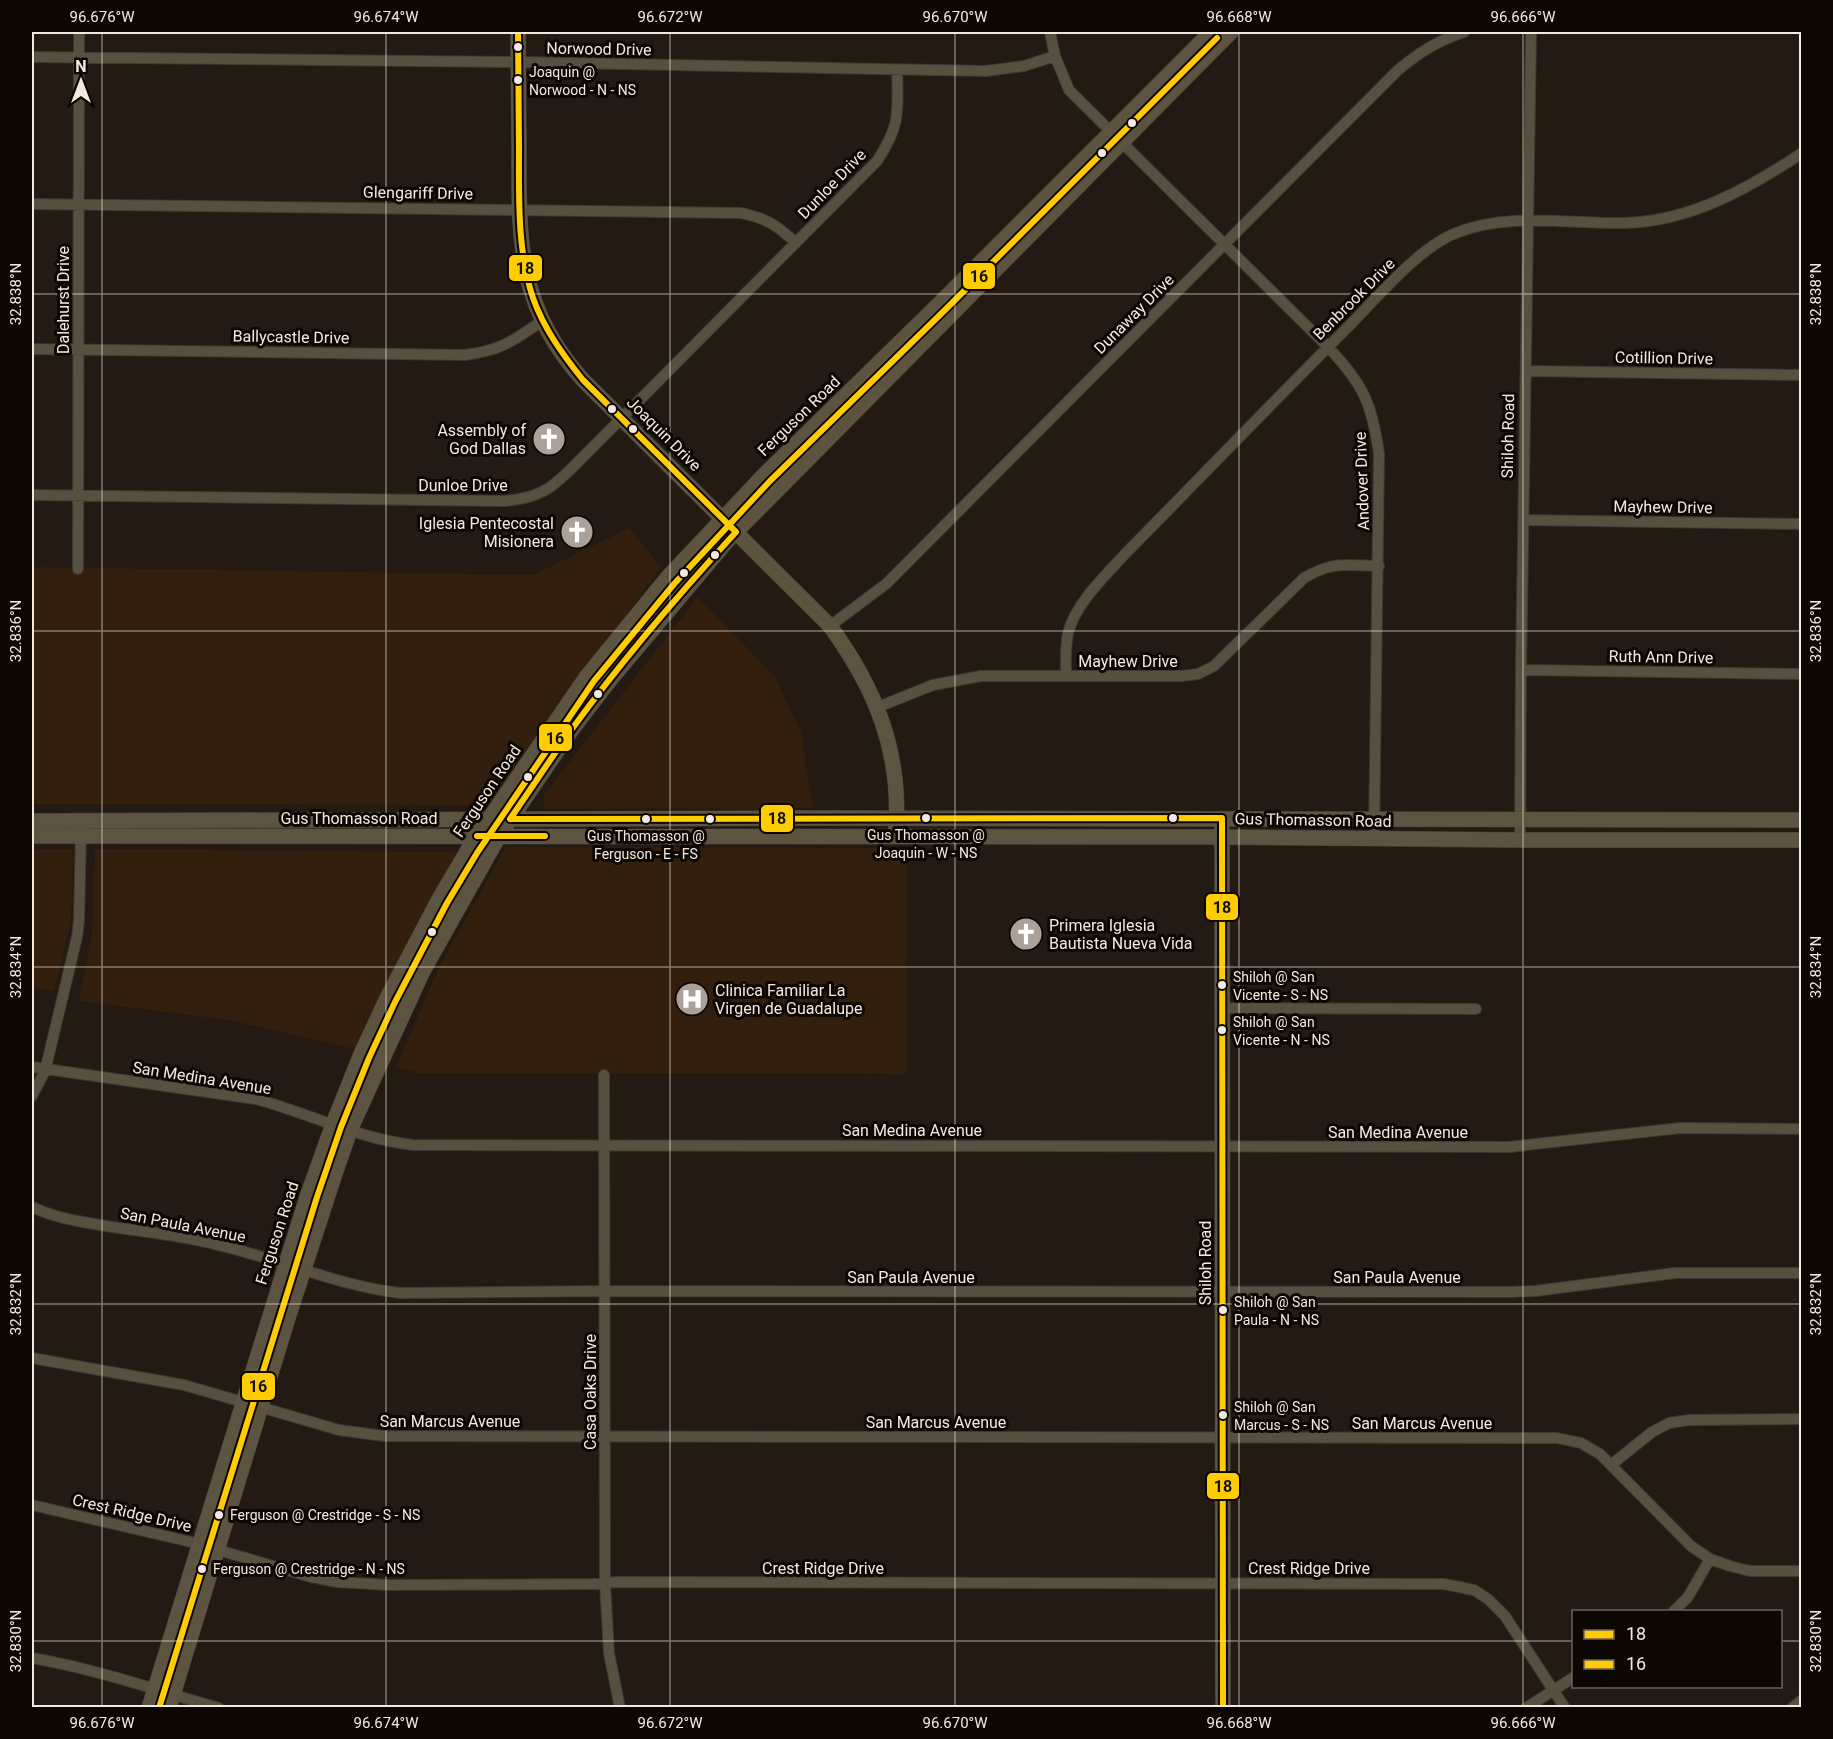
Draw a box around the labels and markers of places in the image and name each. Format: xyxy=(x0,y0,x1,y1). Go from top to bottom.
unlabelled marker xyxy=(512,41,524,53)
place label: Joaquin @ Norwood - N - NS xyxy=(529,64,636,98)
marker: Joaquin @ Norwood - N - NS xyxy=(512,74,524,86)
unlabelled marker xyxy=(1126,117,1138,129)
unlabelled marker xyxy=(1096,147,1108,159)
unlabelled marker xyxy=(606,403,618,415)
place label: Assembly of God Dallas xyxy=(437,421,526,458)
church icon: Assembly of God Dallas xyxy=(531,421,567,457)
unlabelled marker xyxy=(627,423,639,435)
place label: Iglesia Pentecostal Misionera xyxy=(419,514,554,551)
church icon: Iglesia Pentecostal Misionera xyxy=(559,514,595,550)
unlabelled marker xyxy=(709,549,721,561)
unlabelled marker xyxy=(678,567,690,579)
unlabelled marker xyxy=(592,688,604,700)
unlabelled marker xyxy=(522,771,534,783)
marker: Gus Thomasson @ Joaquin - W - NS xyxy=(920,812,932,824)
unlabelled marker xyxy=(1167,812,1179,824)
marker: Gus Thomasson @ Ferguson - E - FS xyxy=(640,813,652,825)
unlabelled marker xyxy=(704,813,716,825)
place label: Gus Thomasson @ Joaquin - W - NS xyxy=(867,827,985,861)
place label: Gus Thomasson @ Ferguson - E - FS xyxy=(587,828,705,862)
church icon: Primera Iglesia Bautista Nueva Vida xyxy=(1008,916,1044,952)
place label: Primera Iglesia Bautista Nueva Vida xyxy=(1049,916,1193,953)
unlabelled marker xyxy=(426,926,438,938)
place label: Shiloh @ San Vicente - S - NS xyxy=(1233,969,1328,1003)
marker: Shiloh @ San Vicente - S - NS xyxy=(1216,979,1228,991)
hospital icon: Clinica Familiar La Virgen de Guadalupe xyxy=(674,981,710,1017)
place label: Clinica Familiar La Virgen de Guadalupe xyxy=(715,981,862,1018)
place label: Shiloh @ San Vicente - N - NS xyxy=(1233,1014,1330,1048)
marker: Shiloh @ San Vicente - N - NS xyxy=(1216,1024,1228,1036)
place label: Shiloh @ San Paula - N - NS xyxy=(1234,1294,1319,1328)
marker: Shiloh @ San Paula - N - NS xyxy=(1217,1304,1229,1316)
place label: Shiloh @ San Marcus - S - NS xyxy=(1234,1399,1329,1433)
marker: Shiloh @ San Marcus - S - NS xyxy=(1217,1409,1229,1421)
place label: Ferguson @ Crestridge - S - NS xyxy=(230,1507,420,1523)
marker: Ferguson @ Crestridge - S - NS xyxy=(213,1509,225,1521)
place label: Ferguson @ Crestridge - N - NS xyxy=(213,1561,405,1577)
marker: Ferguson @ Crestridge - N - NS xyxy=(196,1563,208,1575)

